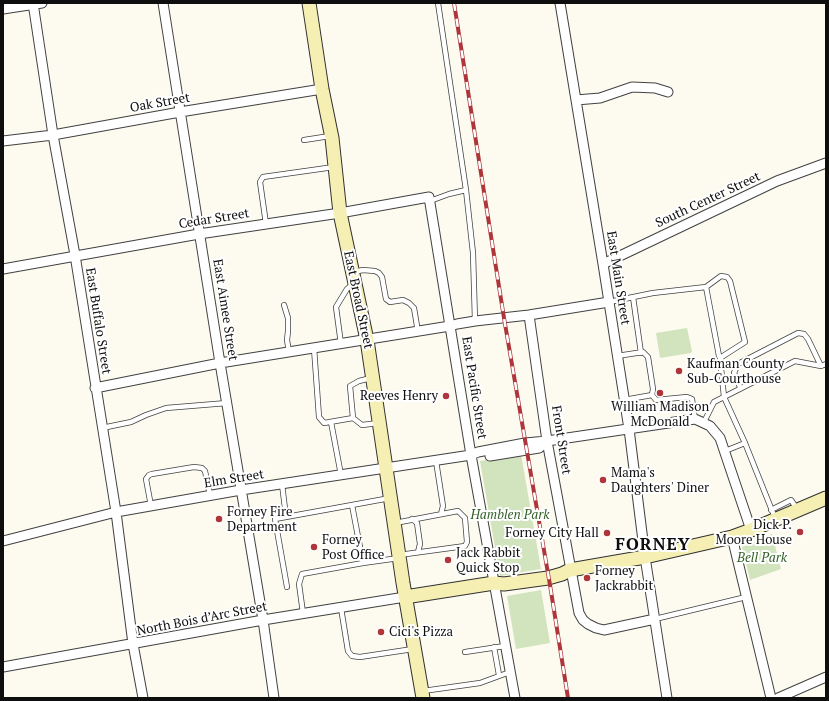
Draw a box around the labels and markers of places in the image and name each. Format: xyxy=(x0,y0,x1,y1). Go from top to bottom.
place label: Kaufman County Sub-Courthouse xyxy=(687,356,784,387)
marker: Kaufman County Sub-Courthouse xyxy=(674,366,684,376)
place label: Reeves Henry xyxy=(360,388,438,404)
marker: William Madison McDonald xyxy=(655,388,665,398)
marker: Reeves Henry xyxy=(441,391,451,401)
place label: William Madison McDonald xyxy=(611,399,709,430)
place label: Mama's Daughters' Diner xyxy=(611,465,709,496)
marker: Mama's Daughters' Diner xyxy=(598,475,608,485)
place label: Forney Fire Department xyxy=(227,504,297,535)
marker: Forney Fire Department xyxy=(214,514,224,524)
place label: Dick P. Moore House xyxy=(715,517,792,548)
place label: Forney City Hall xyxy=(505,525,599,541)
marker: Dick P. Moore House xyxy=(795,527,805,537)
marker: Forney City Hall xyxy=(602,528,612,538)
place label: Forney Post Office xyxy=(322,532,384,563)
marker: Forney Post Office xyxy=(309,542,319,552)
place label: Jack Rabbit Quick Stop xyxy=(456,545,521,576)
marker: Jack Rabbit Quick Stop xyxy=(443,555,453,565)
place label: Forney Jackrabbit xyxy=(595,563,653,594)
marker: Forney Jackrabbit xyxy=(582,573,592,583)
place label: Cici's Pizza xyxy=(389,624,453,640)
marker: Cici's Pizza xyxy=(376,627,386,637)

